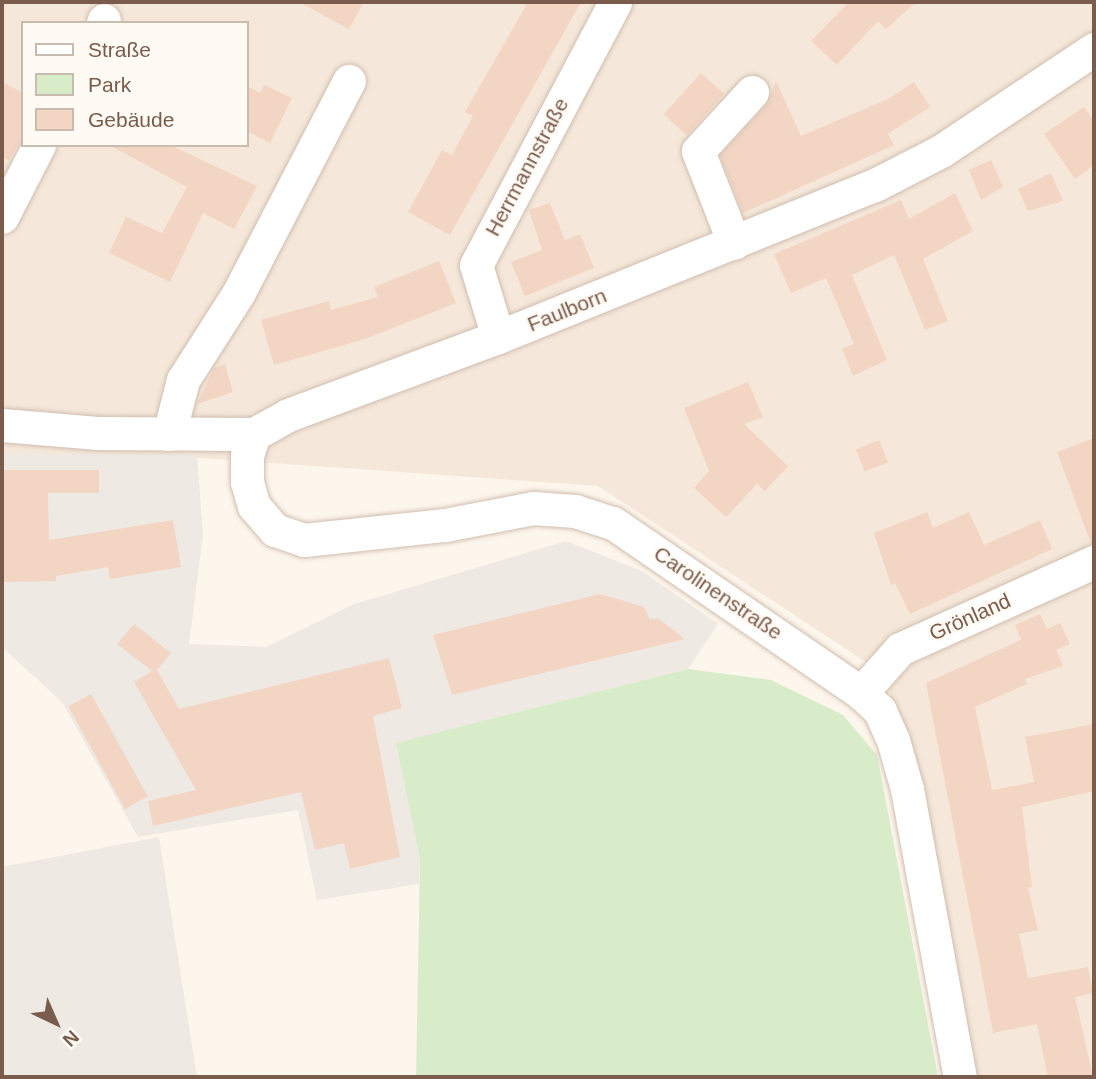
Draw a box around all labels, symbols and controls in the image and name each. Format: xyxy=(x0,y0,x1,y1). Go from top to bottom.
legend xyxy=(21,21,248,147)
text: Straße xyxy=(88,38,151,61)
text: Park xyxy=(88,73,131,96)
street label: Herrmannstraße xyxy=(480,94,574,240)
text: Gebäude xyxy=(88,108,174,131)
street label: Faulborn xyxy=(524,283,610,337)
street label: Carolinenstraße xyxy=(649,541,787,645)
street label: Grönland xyxy=(925,588,1015,646)
north arrow xyxy=(21,988,91,1058)
text: N xyxy=(59,1026,83,1051)

